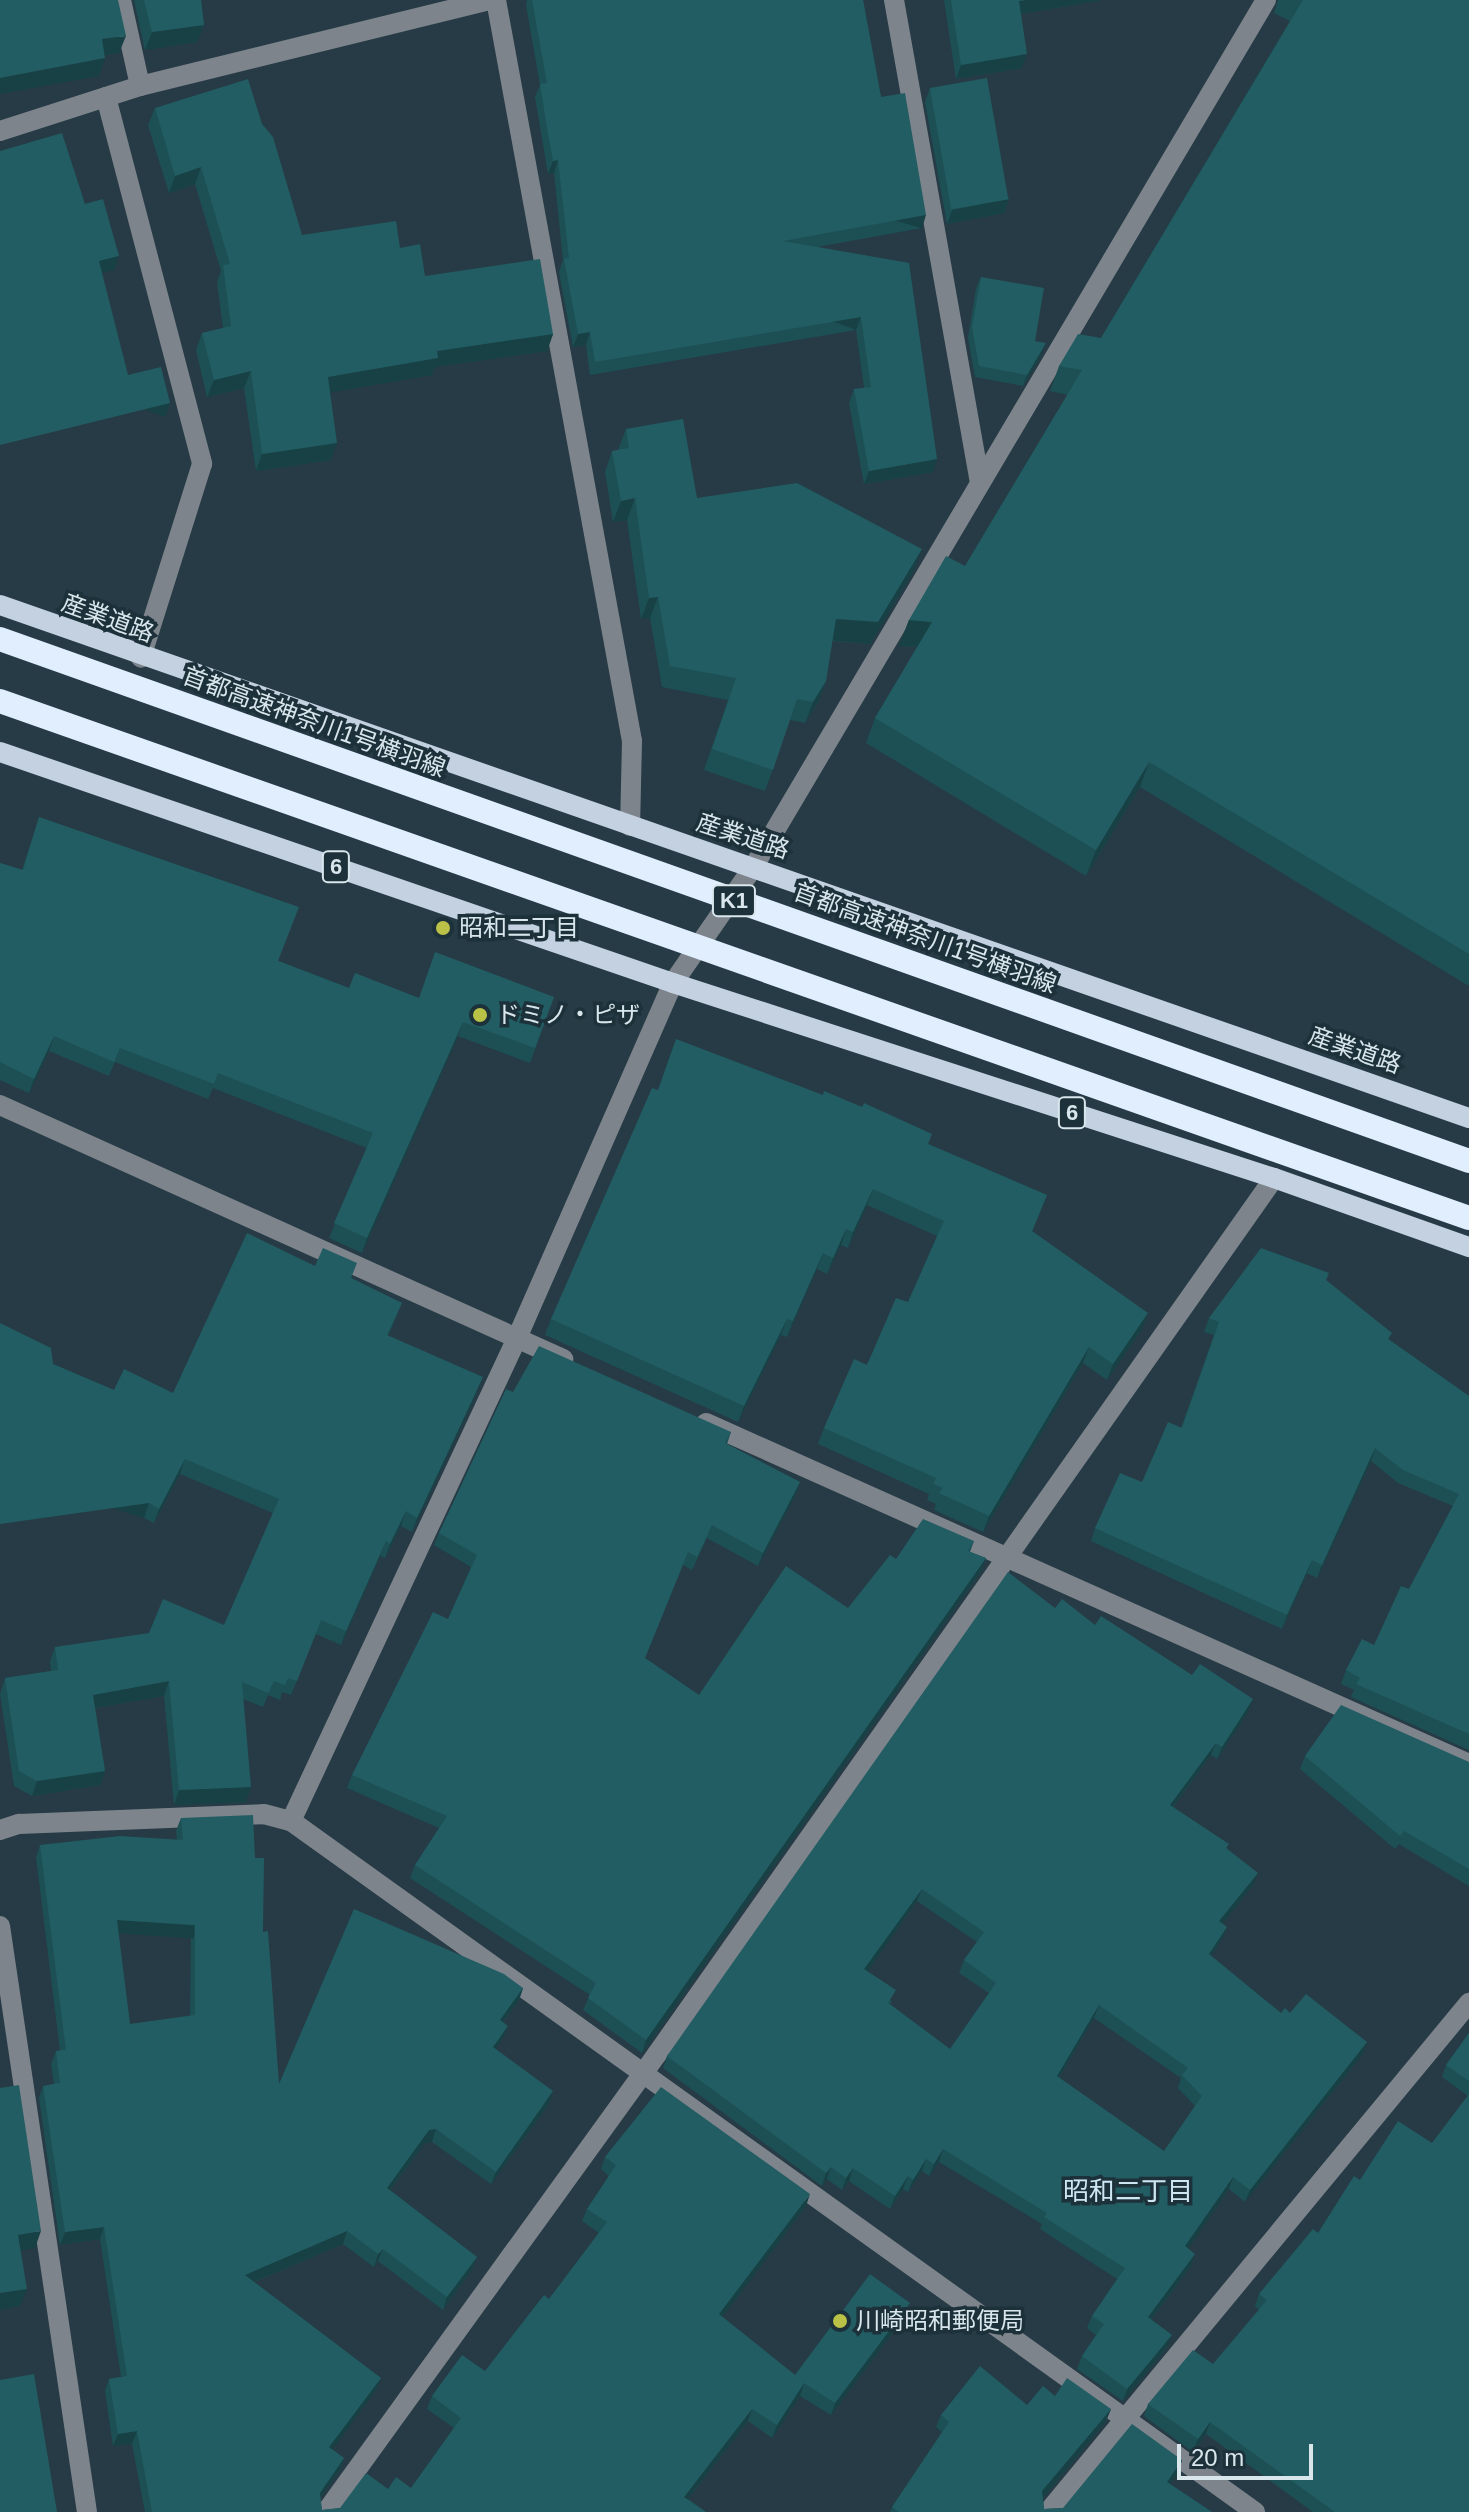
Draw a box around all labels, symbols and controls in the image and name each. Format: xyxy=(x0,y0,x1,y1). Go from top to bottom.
street label: 産業道路 xyxy=(58,588,158,648)
street label: 首都高速神奈川1号横羽線 xyxy=(179,661,449,783)
street label: 産業道路 xyxy=(693,807,793,865)
road number: 6 xyxy=(320,849,352,885)
street label: 首都高速神奈川1号横羽線 xyxy=(790,877,1060,999)
road number: K1 xyxy=(710,883,758,919)
place label: 昭和二丁目 xyxy=(459,914,579,942)
marker: 昭和二丁目 xyxy=(434,919,452,937)
place label: ドミノ・ピザ xyxy=(496,1001,640,1029)
marker: ドミノ・ピザ xyxy=(471,1006,489,1024)
street label: 産業道路 xyxy=(1305,1021,1405,1079)
road number: 6 xyxy=(1056,1095,1088,1131)
district label: 昭和二丁目 xyxy=(1063,2176,1193,2208)
place label: 川崎昭和郵便局 xyxy=(856,2307,1024,2335)
marker: 川崎昭和郵便局 xyxy=(831,2312,849,2330)
scale bar xyxy=(1181,2428,1317,2478)
text: 20 m xyxy=(1191,2444,1244,2471)

